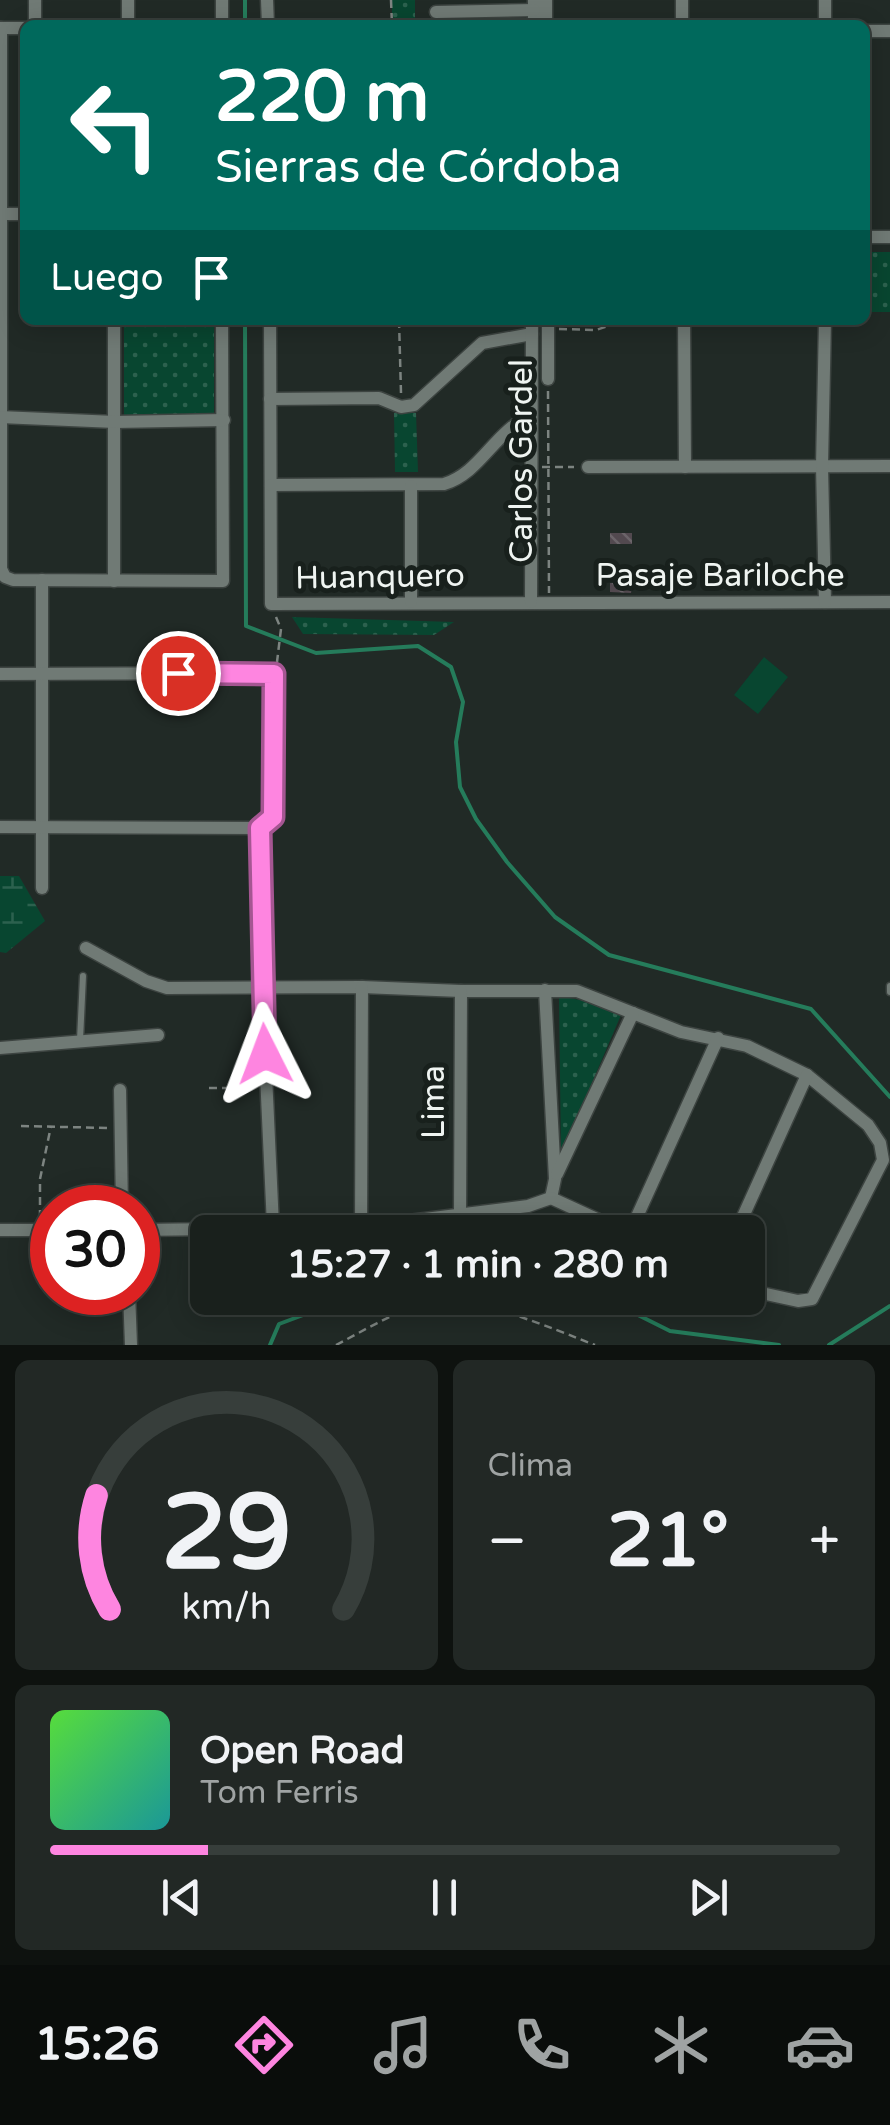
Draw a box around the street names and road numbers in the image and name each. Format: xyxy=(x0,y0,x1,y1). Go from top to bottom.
street label: Carlos Gardel xyxy=(503,359,541,563)
street label: Huanquero xyxy=(295,557,465,597)
street label: Pasaje Bariloche xyxy=(595,557,845,595)
street label: Lima xyxy=(415,1065,453,1139)

